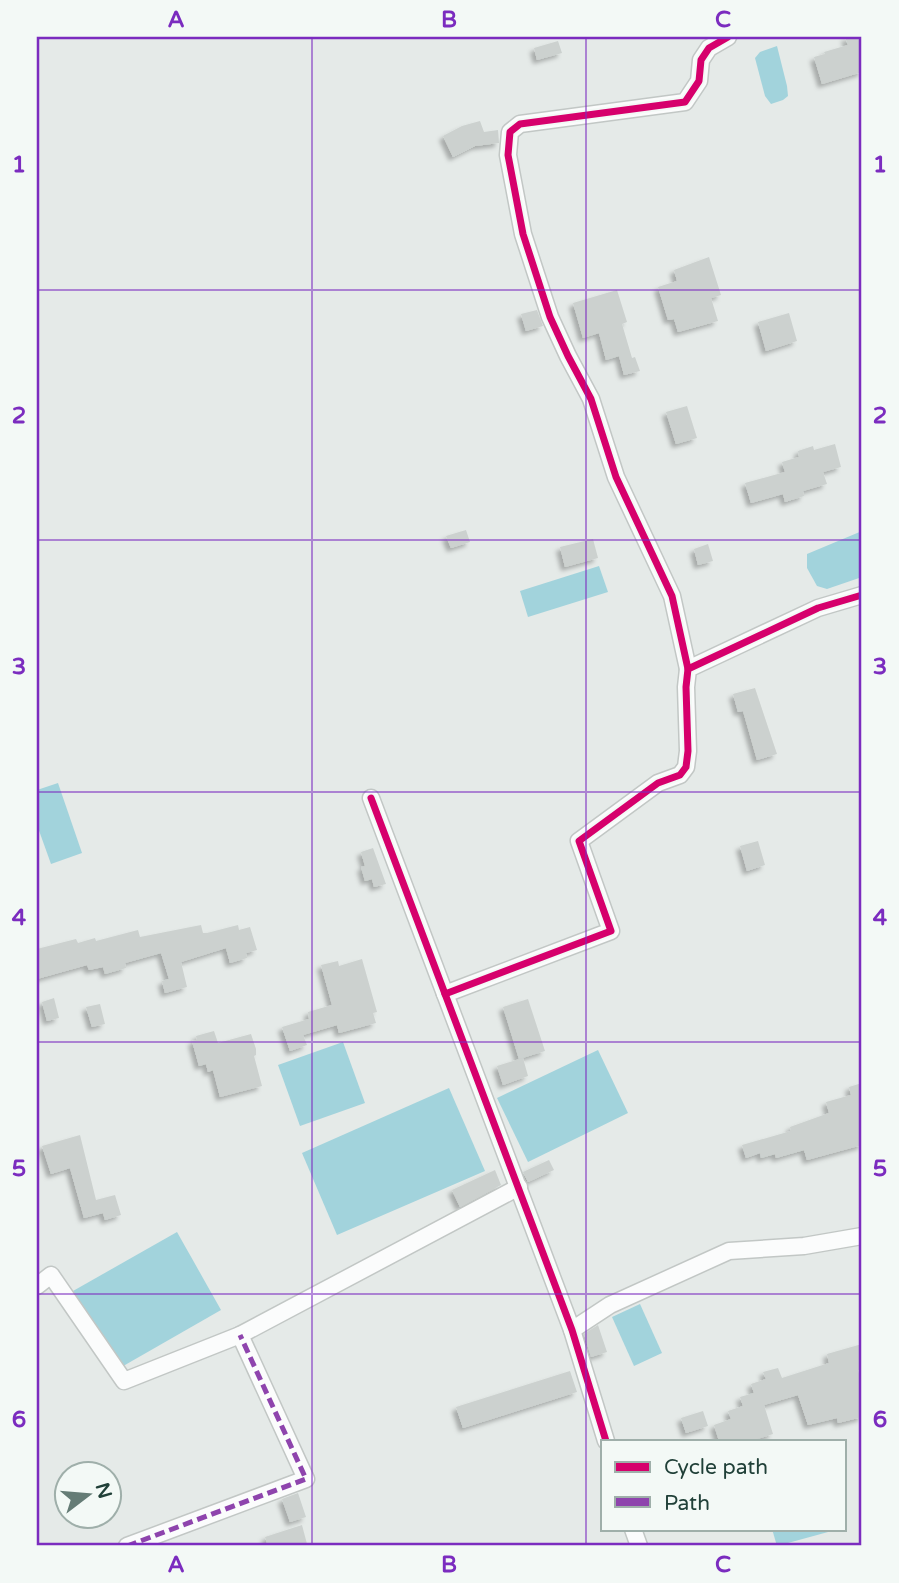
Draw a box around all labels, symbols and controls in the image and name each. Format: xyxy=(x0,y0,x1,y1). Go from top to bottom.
text: A xyxy=(167,6,185,34)
text: B xyxy=(441,6,457,34)
text: C xyxy=(715,6,731,34)
text: 1 xyxy=(12,151,26,179)
text: 1 xyxy=(873,151,887,179)
text: 2 xyxy=(12,402,26,430)
text: 2 xyxy=(873,402,887,430)
text: 3 xyxy=(12,653,26,681)
text: 3 xyxy=(873,653,887,681)
text: 4 xyxy=(12,904,27,932)
text: 4 xyxy=(873,904,888,932)
text: 5 xyxy=(12,1155,26,1183)
text: 5 xyxy=(873,1155,887,1183)
text: 6 xyxy=(12,1406,26,1434)
text: 6 xyxy=(873,1406,887,1434)
legend xyxy=(601,1440,846,1530)
text: Cycle path xyxy=(664,1455,768,1480)
north arrow xyxy=(52,1460,122,1530)
text: N xyxy=(91,1480,116,1501)
text: Path xyxy=(664,1491,710,1516)
text: A xyxy=(167,1551,185,1579)
text: B xyxy=(441,1551,457,1579)
text: C xyxy=(715,1551,731,1579)

